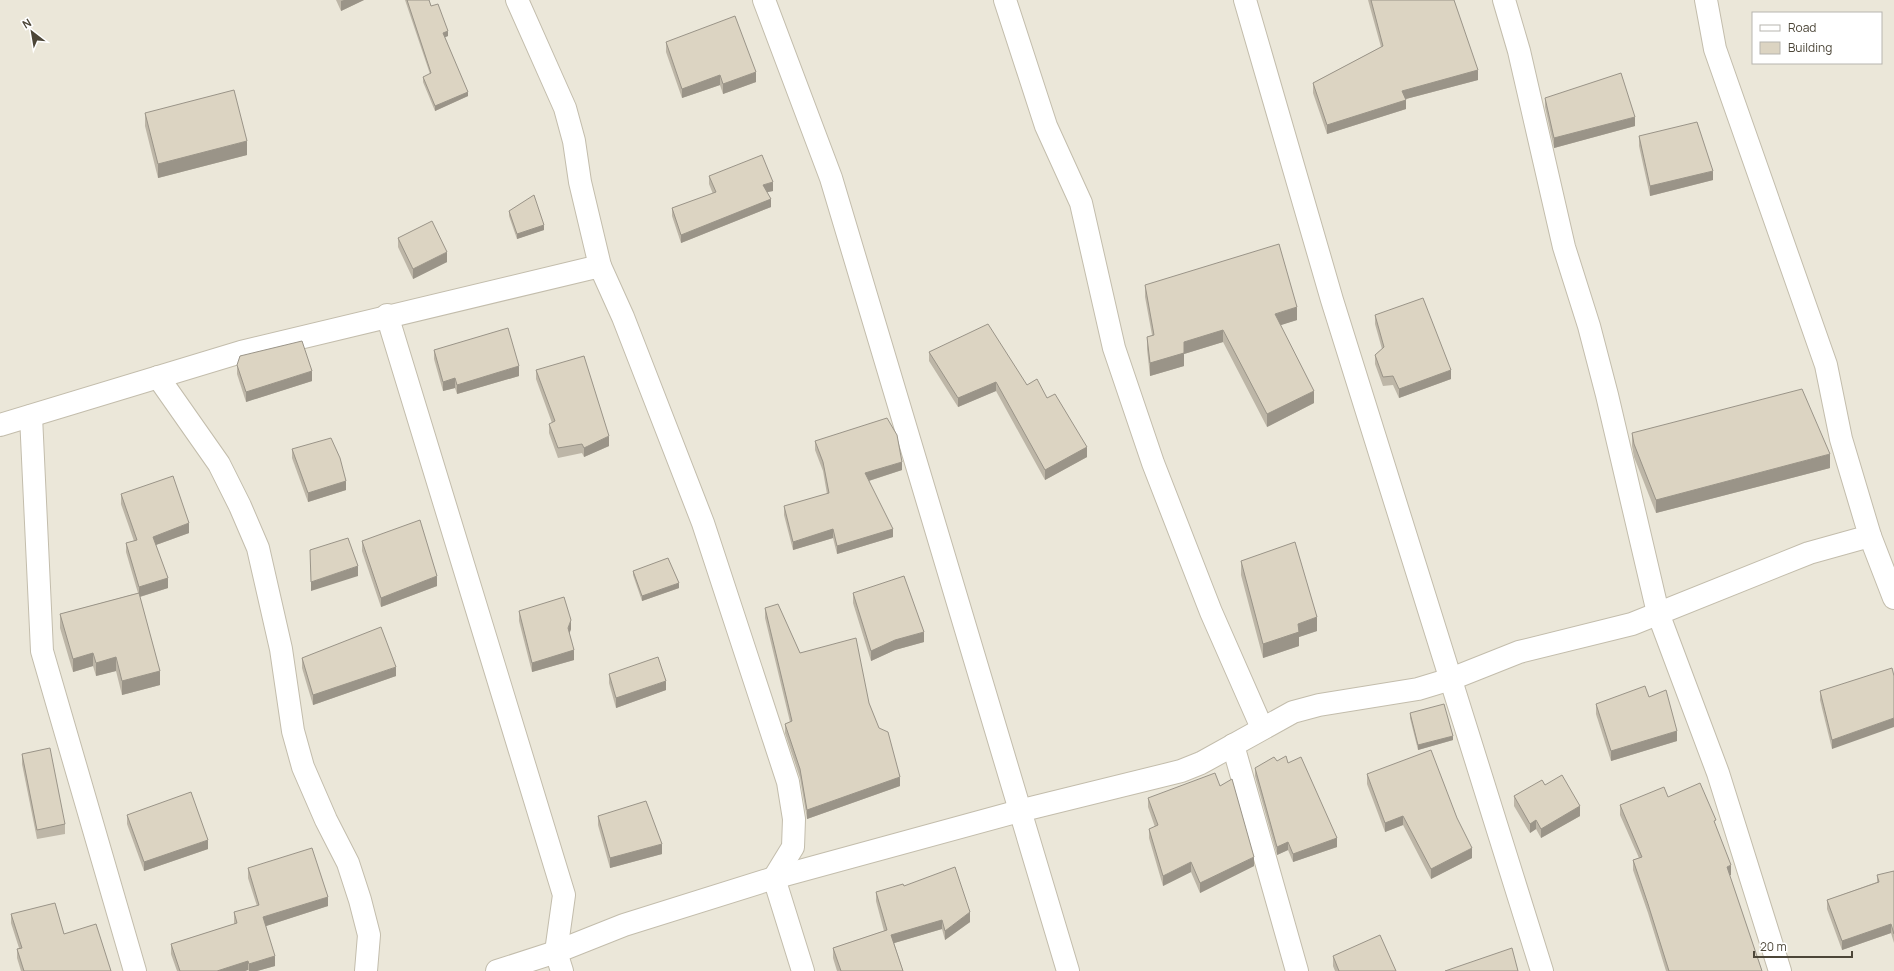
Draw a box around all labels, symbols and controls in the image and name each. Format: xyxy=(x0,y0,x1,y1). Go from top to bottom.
north arrow xyxy=(12,12,52,52)
legend xyxy=(1752,12,1882,64)
text: N xyxy=(19,14,34,31)
text: Road xyxy=(1788,19,1816,36)
text: Building xyxy=(1788,39,1832,56)
scale bar xyxy=(1754,933,1852,959)
text: 20 m xyxy=(1760,938,1787,955)

